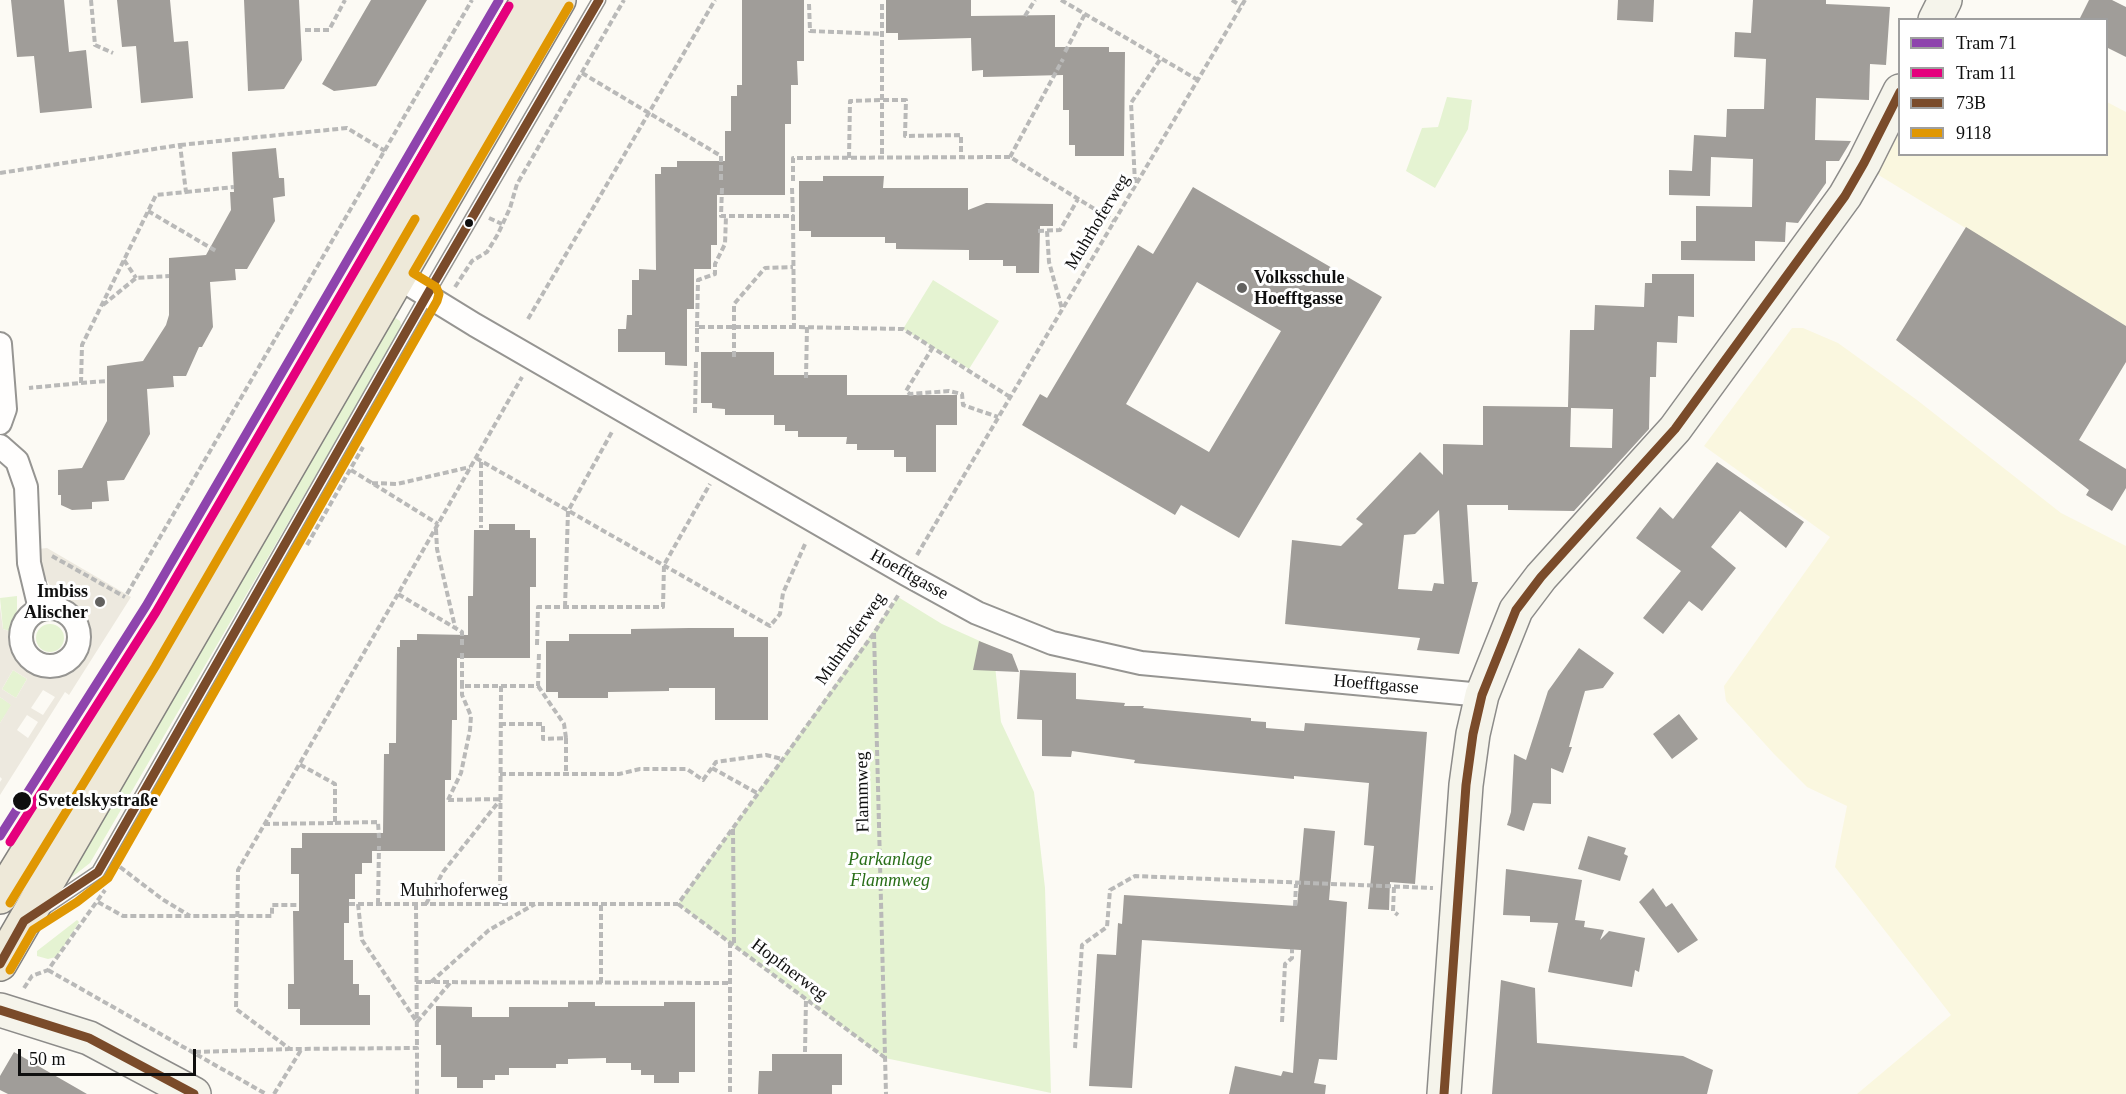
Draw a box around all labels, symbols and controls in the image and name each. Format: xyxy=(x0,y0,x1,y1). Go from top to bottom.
legend xyxy=(1898,18,2108,156)
text: Tram 71 xyxy=(1956,33,2017,53)
text: Tram 11 xyxy=(1956,63,2016,83)
text: 73B xyxy=(1956,93,1986,113)
text: 9118 xyxy=(1956,123,1991,143)
street label: Muhrhoferweg xyxy=(1061,170,1135,274)
unlabelled marker xyxy=(463,217,475,229)
place label: Volksschule Hoefftgasse xyxy=(1254,267,1344,310)
marker: Volksschule Hoefftgasse xyxy=(1235,281,1249,295)
street label: Hoefftgasse xyxy=(866,545,952,605)
place label: Imbiss Alischer xyxy=(24,581,88,624)
street label: Muhrhoferweg xyxy=(811,589,891,689)
marker: Imbiss Alischer xyxy=(93,595,107,609)
street label: Hoefftgasse xyxy=(1332,671,1420,699)
street label: Flammweg xyxy=(851,751,875,833)
marker: Svetelskystraße xyxy=(11,790,33,812)
place label: Svetelskystraße xyxy=(38,790,158,812)
park label: Parkanlage Flammweg xyxy=(848,849,932,892)
street label: Muhrhoferweg xyxy=(400,880,508,902)
street label: Hopfnerweg xyxy=(747,934,831,1006)
scale bar xyxy=(21,1037,200,1075)
text: 50 m xyxy=(29,1049,66,1069)

